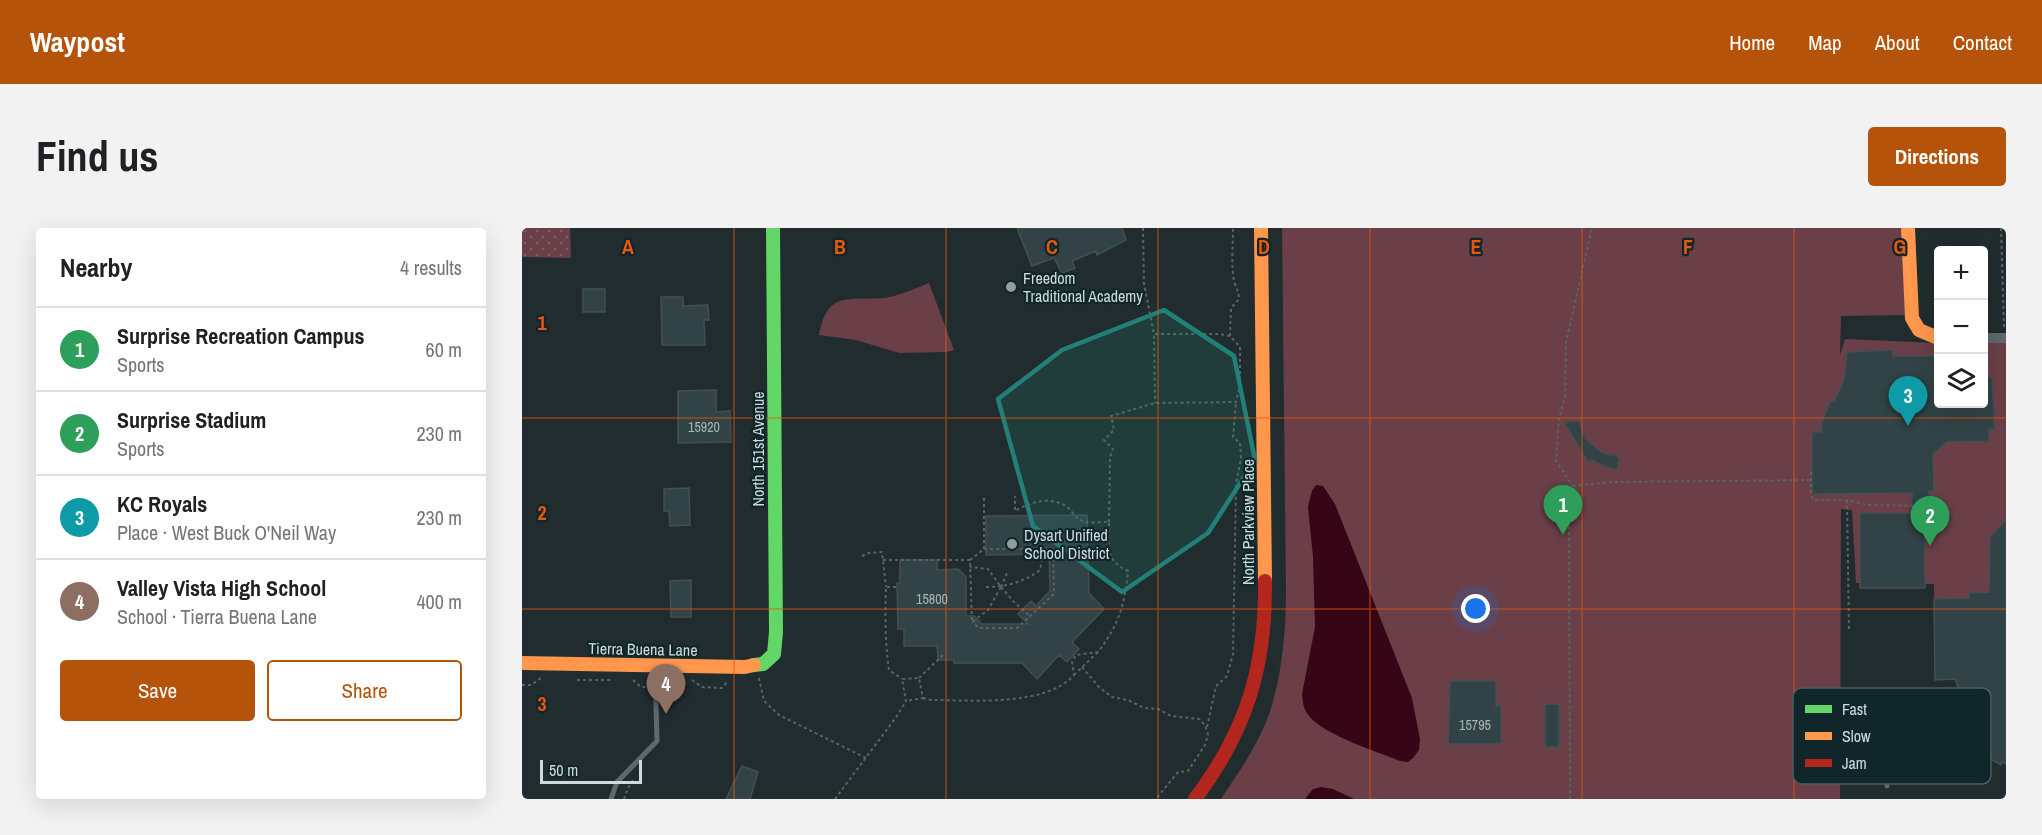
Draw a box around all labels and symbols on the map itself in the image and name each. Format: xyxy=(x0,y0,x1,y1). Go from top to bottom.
text: A xyxy=(622,233,634,260)
text: B xyxy=(834,233,846,260)
text: C xyxy=(1046,233,1058,260)
text: D xyxy=(1258,233,1270,260)
text: E xyxy=(1471,233,1482,260)
text: F xyxy=(1683,233,1693,260)
text: G xyxy=(1894,233,1906,260)
place label: Freedom Traditional Academy xyxy=(1023,267,1143,307)
marker: Freedom Traditional Academy xyxy=(1004,280,1018,294)
text: 1 xyxy=(537,309,547,336)
pin: 3 xyxy=(1888,376,1928,426)
street label: North 151st Avenue xyxy=(747,391,769,507)
house number: 15920 xyxy=(688,418,720,436)
street label: North Parkview Place xyxy=(1237,459,1259,585)
pin: 1 xyxy=(1544,486,1582,535)
pin: 2 xyxy=(1910,496,1950,546)
text: 2 xyxy=(537,499,547,526)
place label: Dysart Unified School District xyxy=(1024,524,1110,564)
marker: Dysart Unified School District xyxy=(1005,537,1019,551)
house number: 15800 xyxy=(916,590,948,608)
your location xyxy=(1461,594,1490,623)
street label: Tierra Buena Lane xyxy=(588,637,698,661)
pin: 4 xyxy=(646,664,686,714)
legend xyxy=(1793,688,1991,784)
text: 3 xyxy=(537,690,547,717)
text: Fast xyxy=(1842,698,1867,720)
house number: 15795 xyxy=(1459,716,1491,734)
text: Slow xyxy=(1842,725,1871,747)
text: Jam xyxy=(1842,752,1867,774)
scale bar xyxy=(540,757,642,784)

